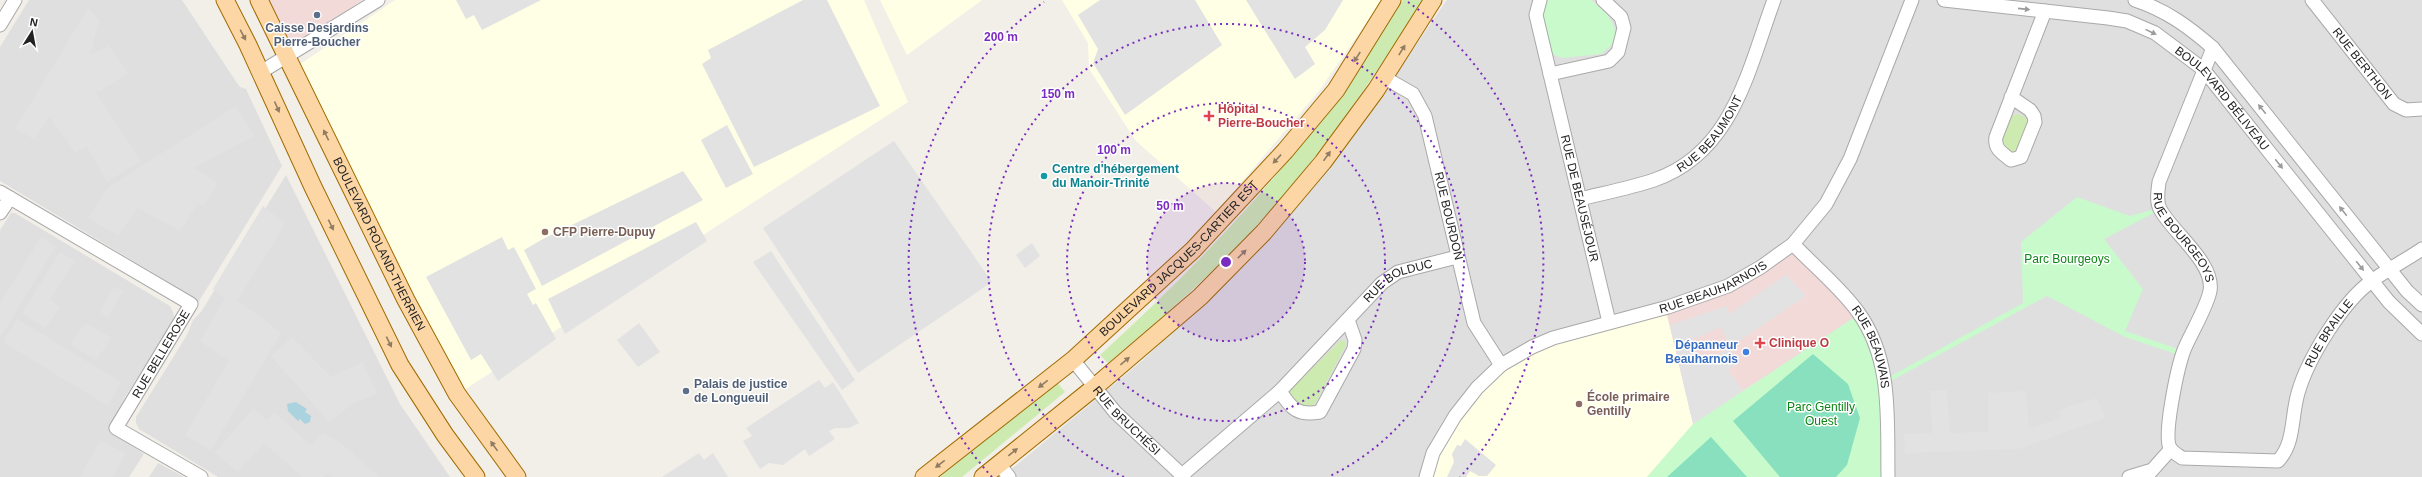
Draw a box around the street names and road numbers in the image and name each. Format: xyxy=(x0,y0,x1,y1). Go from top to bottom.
street label: RUE BERTHON xyxy=(2330,25,2395,102)
street label: BOULEVARD BÉLIVEAU xyxy=(2172,43,2272,153)
street label: RUE BEAUMONT xyxy=(1674,92,1745,175)
street label: RUE DE BEAUSÉJOUR xyxy=(1558,133,1602,264)
street label: BOULEVARD ROLAND-THERRIEN xyxy=(330,155,428,333)
street label: RUE BOURDON xyxy=(1431,170,1466,261)
street label: BOULEVARD JACQUES-CARTIER EST xyxy=(1096,177,1261,339)
street label: RUE BOURGEOYS xyxy=(2151,192,2217,284)
street label: RUE BOLDUC xyxy=(1360,256,1434,305)
street label: RUE BEAUHARNOIS xyxy=(1658,258,1770,316)
street label: RUE BRAILLE xyxy=(2302,296,2356,370)
street label: RUE BEAUVAIS xyxy=(1849,303,1892,389)
street label: RUE BELLEROSE xyxy=(129,308,193,400)
street label: RUE BRUCHÉSI xyxy=(1090,383,1163,458)

